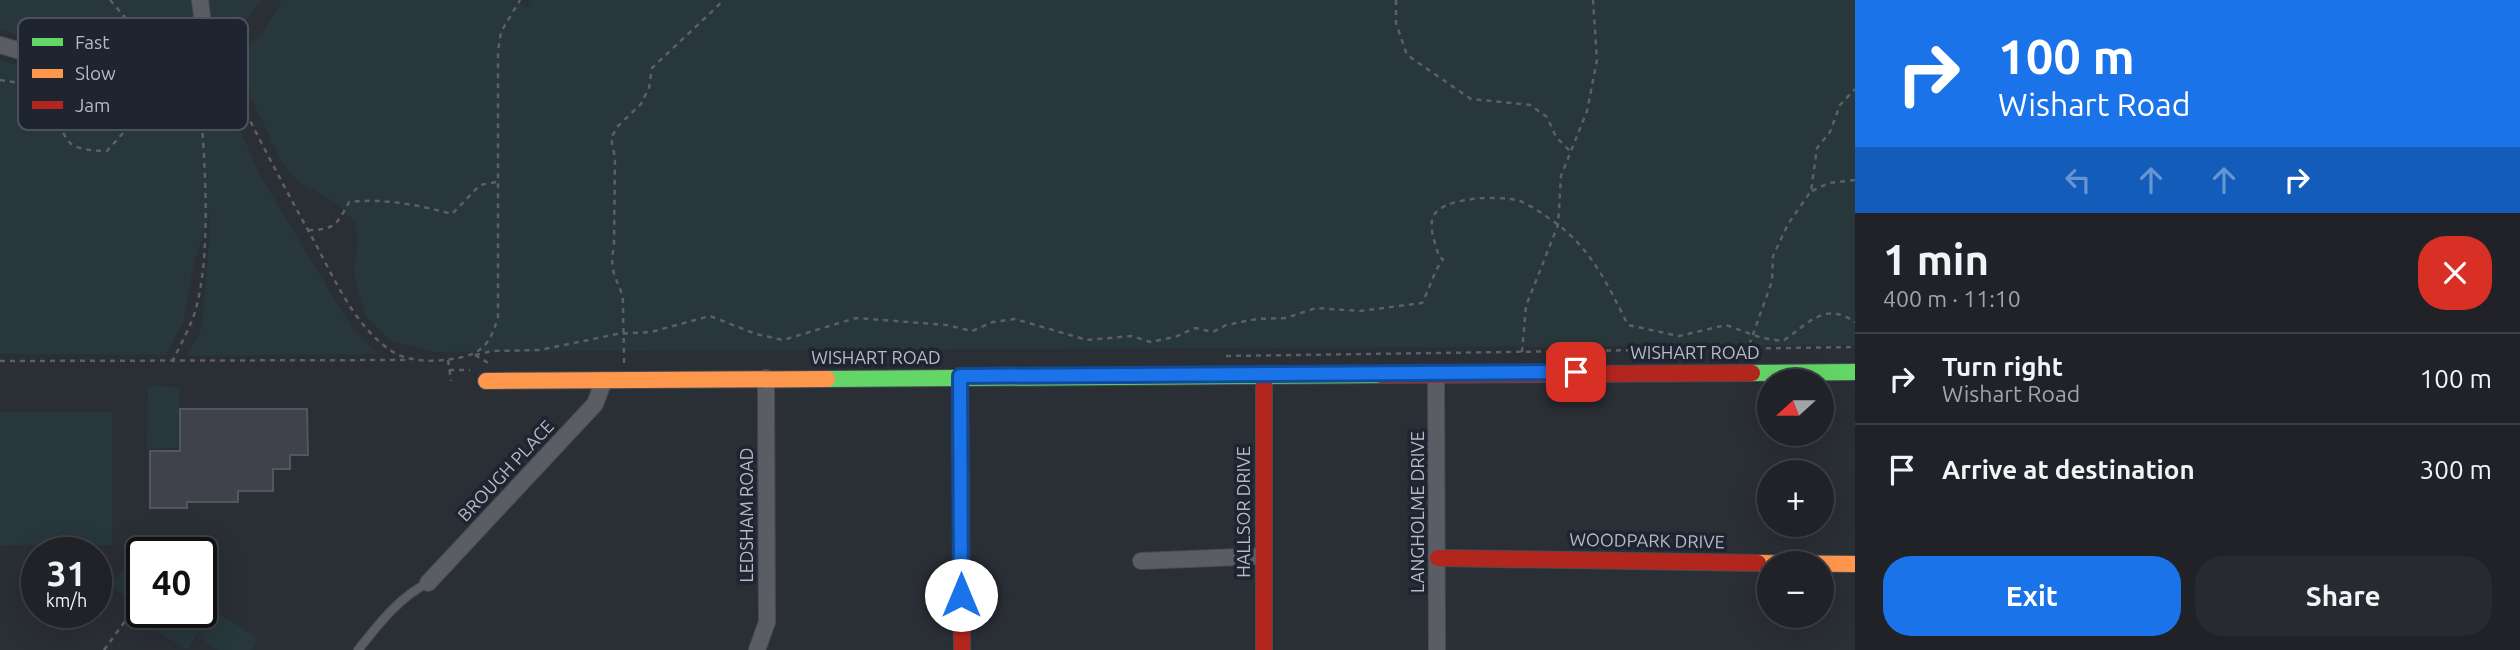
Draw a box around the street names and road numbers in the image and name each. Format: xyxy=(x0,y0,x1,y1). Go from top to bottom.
street label: WISHART ROAD xyxy=(1630,342,1760,362)
street label: WISHART ROAD xyxy=(811,347,941,367)
street label: BROUGH PLACE xyxy=(453,416,557,525)
street label: LANGHOLME DRIVE xyxy=(1407,431,1427,593)
street label: HALLSOR DRIVE xyxy=(1233,446,1253,578)
street label: LEDSHAM ROAD xyxy=(736,448,756,582)
street label: WOODPARK DRIVE xyxy=(1569,529,1725,551)

